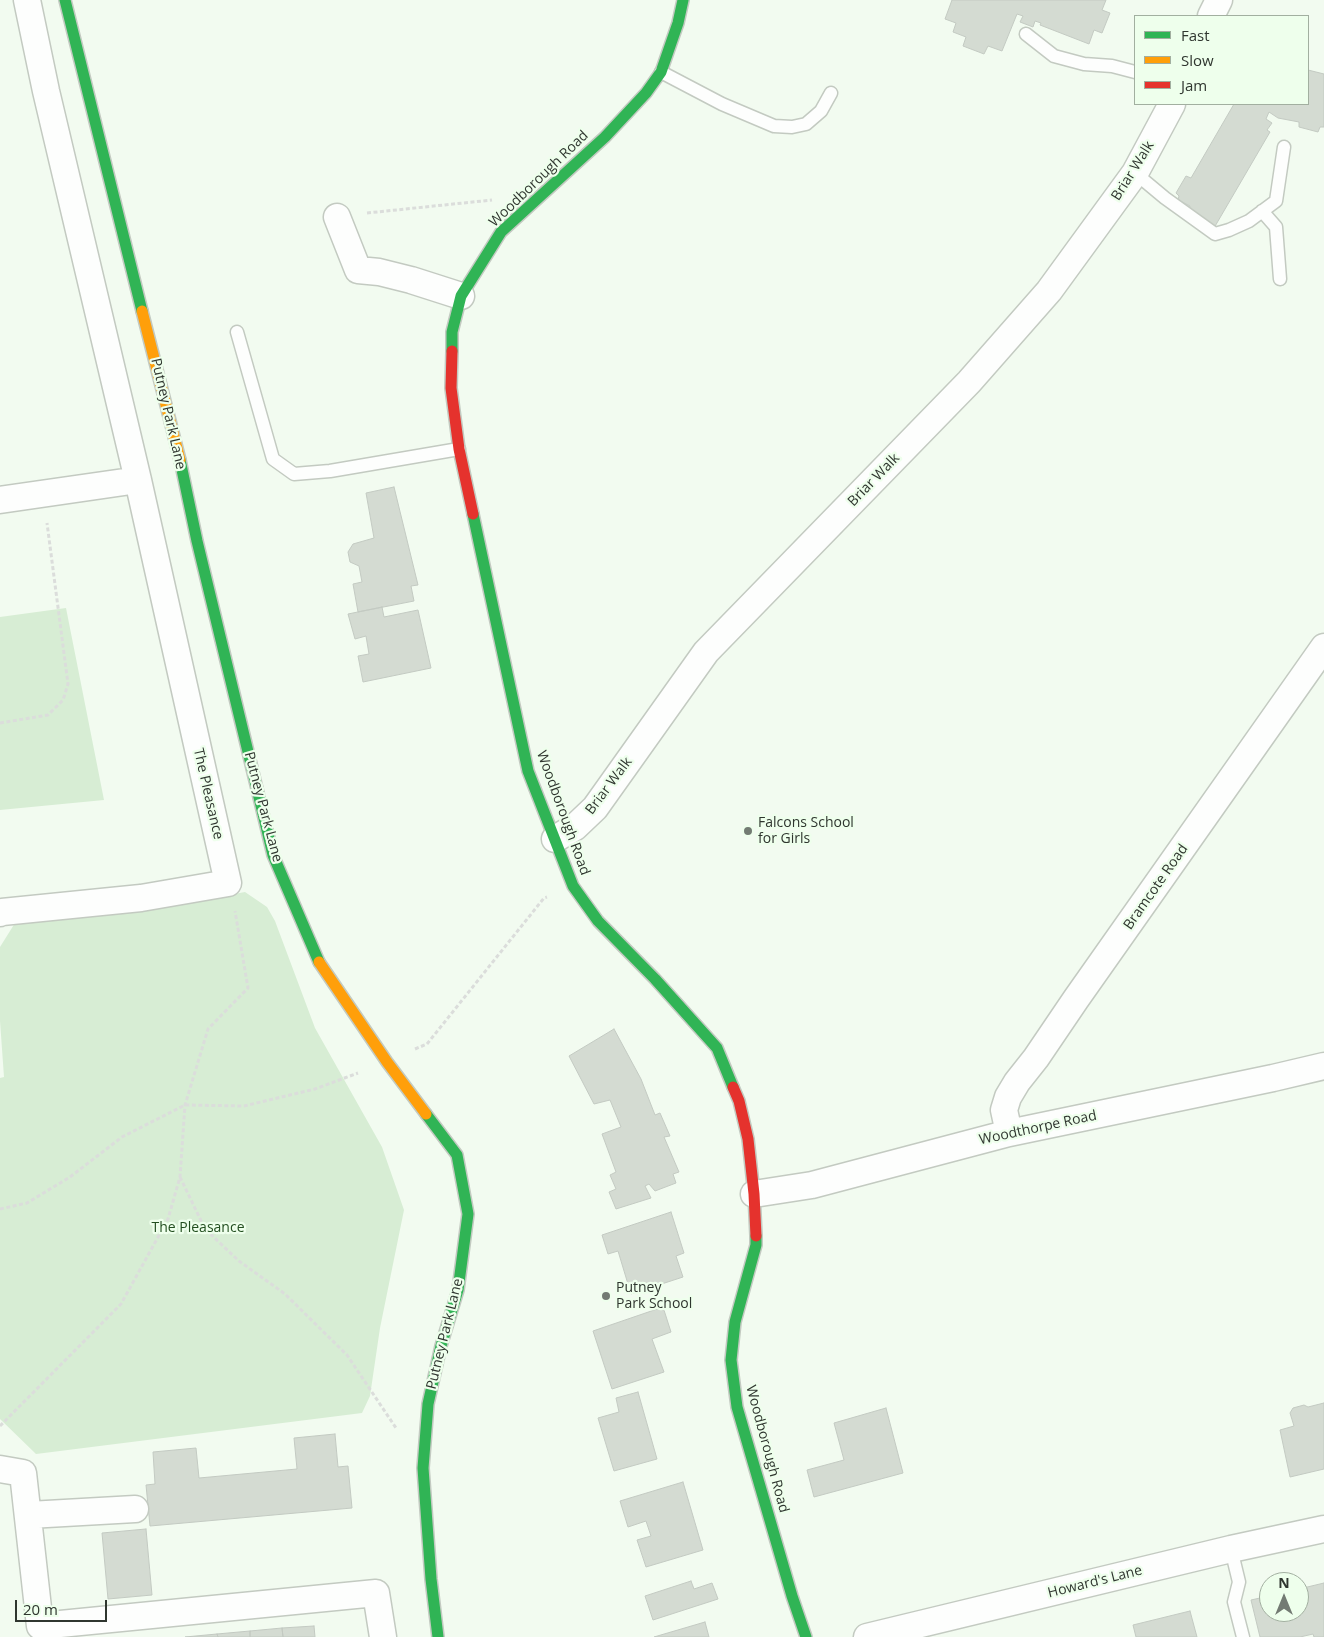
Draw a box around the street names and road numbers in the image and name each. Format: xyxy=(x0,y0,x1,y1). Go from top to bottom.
street label: Woodborough Road xyxy=(486,127,592,231)
street label: Briar Walk xyxy=(1108,138,1158,204)
street label: Putney Park Lane xyxy=(147,357,189,471)
street label: Briar Walk xyxy=(845,450,903,510)
street label: The Pleasance xyxy=(189,747,227,841)
street label: Woodborough Road xyxy=(533,748,593,878)
street label: Putney Park Lane xyxy=(240,750,286,864)
street label: Briar Walk xyxy=(582,754,636,818)
street label: Bramcote Road xyxy=(1120,841,1192,933)
street label: Woodthorpe Road xyxy=(978,1107,1098,1149)
street label: Putney Park Lane xyxy=(423,1277,467,1391)
street label: Woodborough Road xyxy=(742,1383,792,1515)
street label: Howard's Lane xyxy=(1046,1562,1144,1602)

